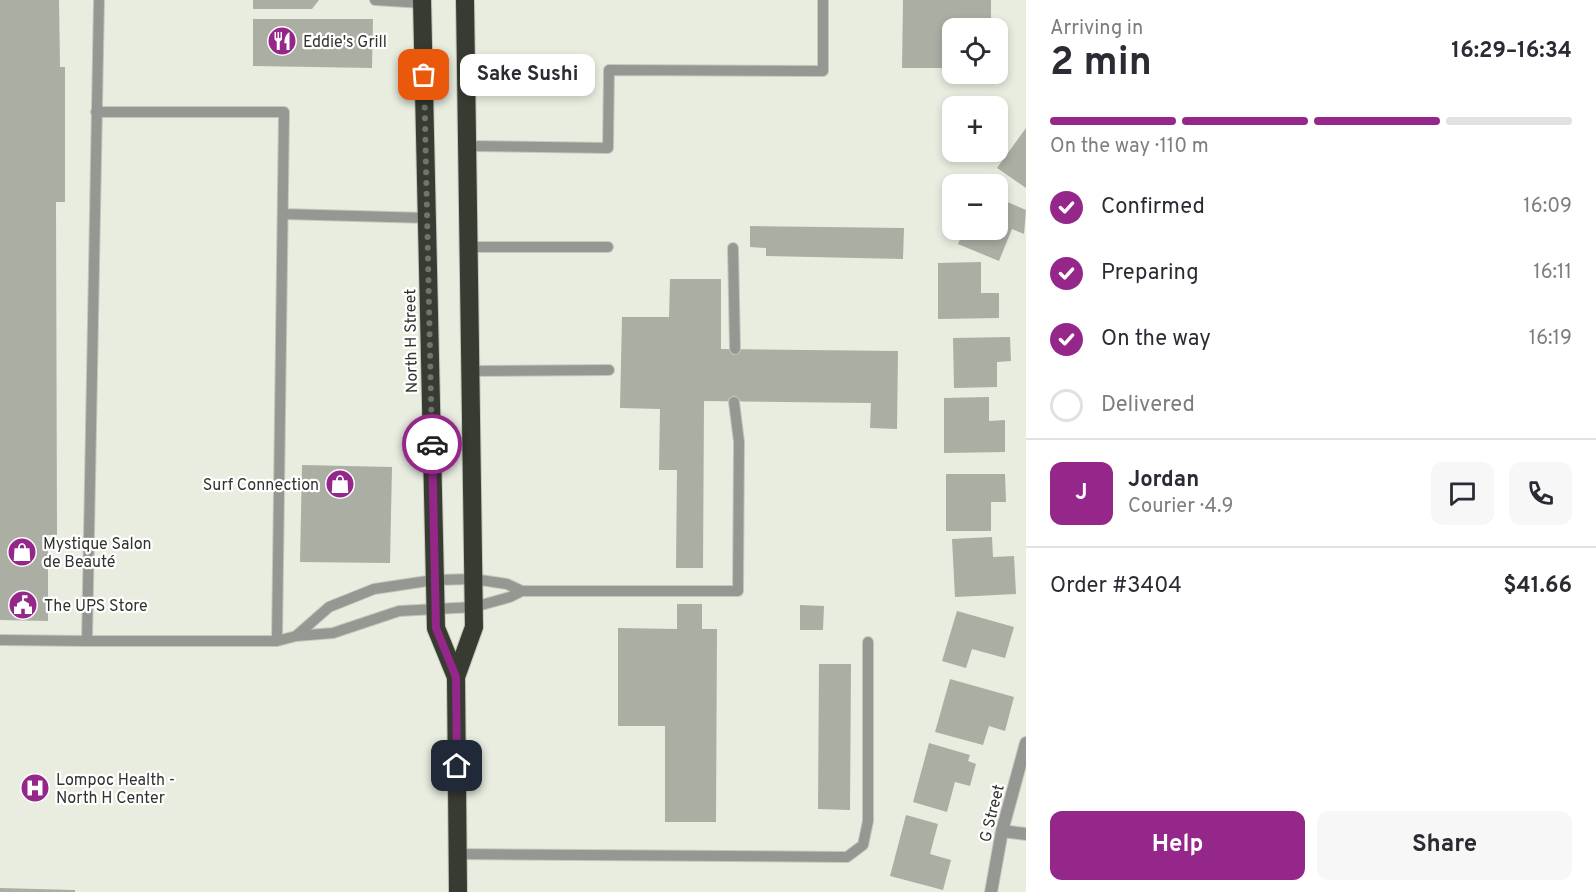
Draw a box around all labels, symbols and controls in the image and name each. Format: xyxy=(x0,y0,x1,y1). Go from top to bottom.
text: Arriving in xyxy=(1050,16,1143,42)
map controls xyxy=(942,18,1008,240)
button: locate xyxy=(942,18,1008,84)
restaurant icon: Eddie's Grill xyxy=(266,25,298,57)
place label: Eddie's Grill xyxy=(303,33,387,53)
text: 16:29–16:34 xyxy=(1451,38,1572,65)
text: 2 min xyxy=(1050,40,1152,89)
pin xyxy=(398,49,449,100)
callout: Sake Sushi xyxy=(460,54,595,96)
icon: bag xyxy=(407,58,440,91)
text: Sake Sushi xyxy=(477,62,578,88)
button: + xyxy=(942,96,1008,162)
text: On the way · 110 m xyxy=(1050,134,1209,160)
button: − xyxy=(942,174,1008,240)
icon: check xyxy=(1050,191,1083,224)
text: Confirmed xyxy=(1101,194,1205,221)
text: 16:09 xyxy=(1523,194,1572,220)
icon: check xyxy=(1050,257,1083,290)
text: Preparing xyxy=(1101,260,1199,287)
text: 16:11 xyxy=(1533,260,1572,286)
street label: North H Street xyxy=(401,289,423,393)
icon: check xyxy=(1050,323,1083,356)
text: On the way xyxy=(1101,326,1211,353)
text: 16:19 xyxy=(1529,326,1572,352)
text: Delivered xyxy=(1101,392,1195,419)
courier xyxy=(402,414,462,474)
icon: car xyxy=(416,428,449,461)
button: chat xyxy=(1431,462,1494,525)
button: phone xyxy=(1509,462,1572,525)
text: Jordan xyxy=(1128,467,1199,494)
shop icon: Surf Connection xyxy=(324,468,356,500)
place label: Surf Connection xyxy=(203,476,319,496)
text: J xyxy=(1075,480,1088,507)
text: Courier · 4.9 xyxy=(1128,494,1233,520)
place label: Mystique Salon de Beauté xyxy=(43,535,152,573)
shop icon: Mystique Salon de Beauté xyxy=(6,536,38,568)
text: Order #3404 xyxy=(1050,573,1182,600)
text: $41.66 xyxy=(1503,573,1572,600)
public building icon: The UPS Store xyxy=(7,589,39,621)
place label: The UPS Store xyxy=(44,597,148,617)
pin xyxy=(431,740,482,791)
icon: home xyxy=(440,749,473,782)
place label: Lompoc Health - North H Center xyxy=(56,771,175,809)
hospital icon: Lompoc Health - North H Center xyxy=(19,772,51,804)
street label: G Street xyxy=(976,783,1010,844)
button: Help xyxy=(1050,811,1305,880)
button: Share xyxy=(1317,811,1572,880)

